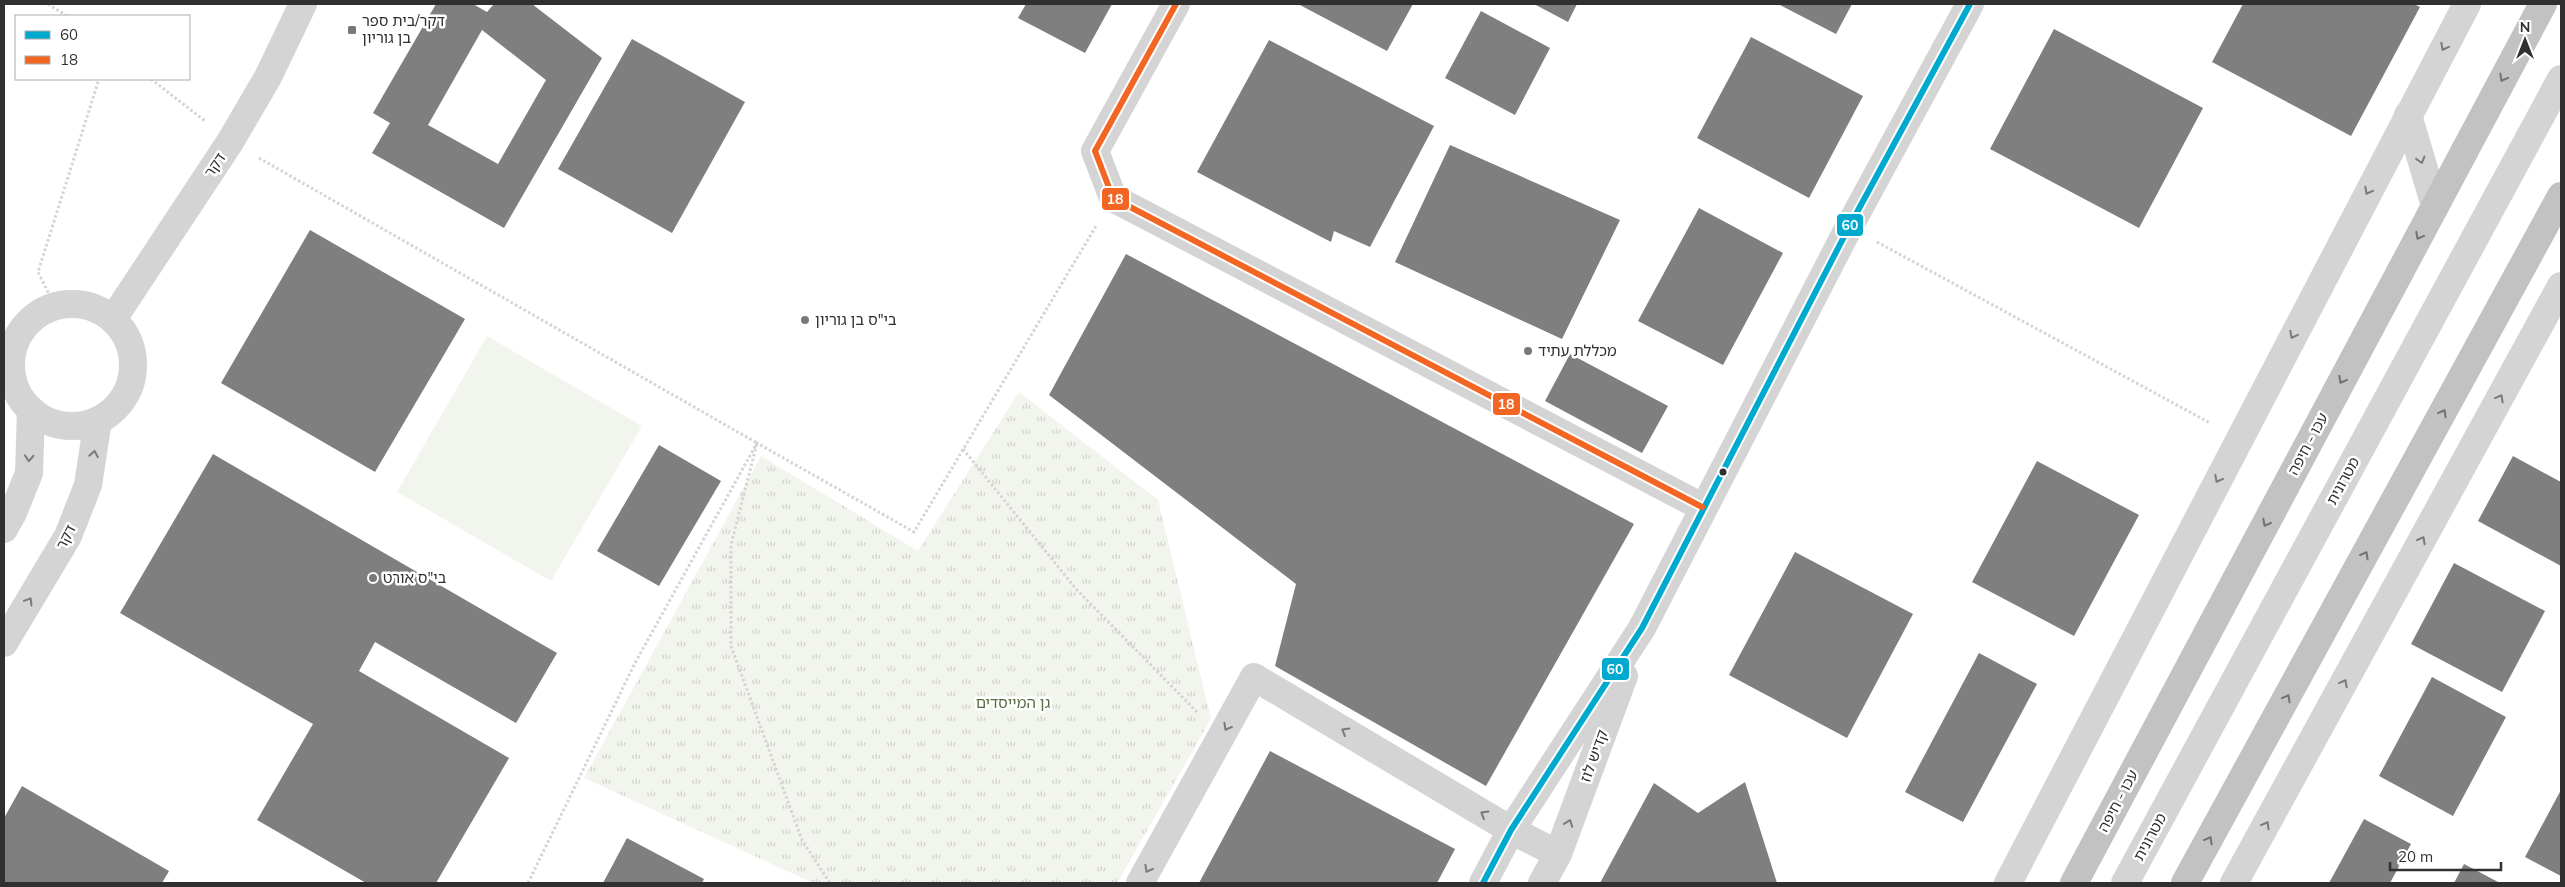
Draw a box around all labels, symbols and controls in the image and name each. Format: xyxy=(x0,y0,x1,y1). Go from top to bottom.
place label: דקר/בית ספר בן גוריון xyxy=(362,11,445,47)
legend xyxy=(15,15,190,80)
north arrow xyxy=(2500,15,2550,65)
text: N xyxy=(2520,18,2530,36)
marker: דקר/בית ספר בן גוריון xyxy=(346,24,358,36)
text: 60 xyxy=(60,25,78,44)
one-way arrow xyxy=(2440,42,2450,51)
text: 18 xyxy=(60,50,78,69)
one-way arrow xyxy=(2500,72,2510,81)
street label: דקר xyxy=(200,149,230,181)
one-way arrow xyxy=(2416,156,2426,164)
one-way arrow xyxy=(2365,185,2375,194)
line badge: 18 xyxy=(1101,187,1130,211)
text: 18 xyxy=(1107,190,1123,208)
line badge: 60 xyxy=(1836,213,1864,237)
text: 60 xyxy=(1842,216,1858,234)
one-way arrow xyxy=(2415,231,2425,240)
place label: בי"ס בן גוריון xyxy=(815,310,897,329)
marker: בי"ס בן גוריון xyxy=(799,314,811,326)
one-way arrow xyxy=(2289,329,2299,338)
place label: מכללת עתיד xyxy=(1538,341,1617,360)
marker: מכללת עתיד xyxy=(1522,345,1534,357)
one-way arrow xyxy=(2338,375,2348,384)
line badge: 18 xyxy=(1492,392,1521,416)
one-way arrow xyxy=(2494,394,2504,403)
text: 18 xyxy=(1498,395,1514,413)
street label: עכו - חיפה xyxy=(2283,409,2332,478)
one-way arrow xyxy=(2436,409,2446,418)
one-way arrow xyxy=(89,449,99,458)
street label: מטרונית xyxy=(2322,454,2363,508)
one-way arrow xyxy=(24,455,35,463)
unlabelled marker xyxy=(1718,467,1728,477)
one-way arrow xyxy=(2214,474,2224,483)
one-way arrow xyxy=(2262,518,2272,527)
street label: דקר xyxy=(51,521,80,552)
one-way arrow xyxy=(2416,536,2426,545)
one-way arrow xyxy=(2358,552,2368,561)
place label: בי"ס אורט xyxy=(383,568,447,587)
marker: בי"ס אורט xyxy=(367,572,379,584)
one-way arrow xyxy=(22,597,32,606)
line badge: 60 xyxy=(1601,657,1630,681)
text: 60 xyxy=(1607,660,1623,678)
one-way arrow xyxy=(2338,679,2348,688)
park label: גן המייסדים xyxy=(976,693,1051,712)
one-way arrow xyxy=(2280,694,2290,703)
one-way arrow xyxy=(1223,722,1233,731)
one-way arrow xyxy=(1341,727,1350,737)
street label: קדיש לוז xyxy=(1575,727,1612,785)
street label: עכו - חיפה xyxy=(2093,766,2142,835)
street label: מטרונית xyxy=(2129,810,2170,864)
one-way arrow xyxy=(1481,811,1490,821)
one-way arrow xyxy=(1563,819,1573,828)
one-way arrow xyxy=(2260,821,2270,830)
one-way arrow xyxy=(2202,837,2212,846)
scale bar xyxy=(2390,840,2501,872)
text: 20 m xyxy=(2398,847,2433,866)
one-way arrow xyxy=(1144,864,1154,873)

